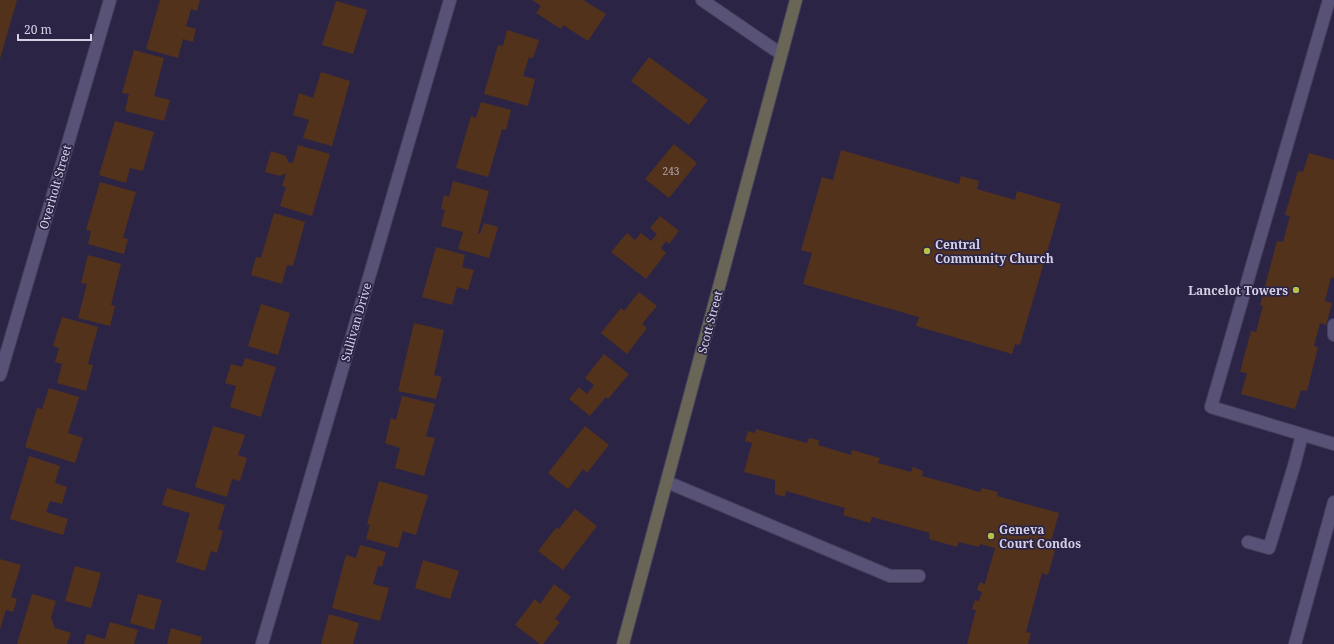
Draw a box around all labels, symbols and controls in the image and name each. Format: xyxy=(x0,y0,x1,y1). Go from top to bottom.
scale bar xyxy=(18,16,91,42)
text: 20 m xyxy=(24,21,52,38)
street label: Overholt Street xyxy=(35,143,75,231)
house number: 243 xyxy=(663,164,680,178)
place label: Central Community Church xyxy=(935,236,1054,267)
marker: Central Community Church xyxy=(922,246,932,256)
street label: Sullivan Drive xyxy=(337,280,375,364)
place label: Lancelot Towers xyxy=(1188,282,1288,299)
marker: Lancelot Towers xyxy=(1291,285,1301,295)
street label: Scott Street xyxy=(693,289,727,355)
place label: Geneva Court Condos xyxy=(999,521,1081,552)
marker: Geneva Court Condos xyxy=(986,531,996,541)

